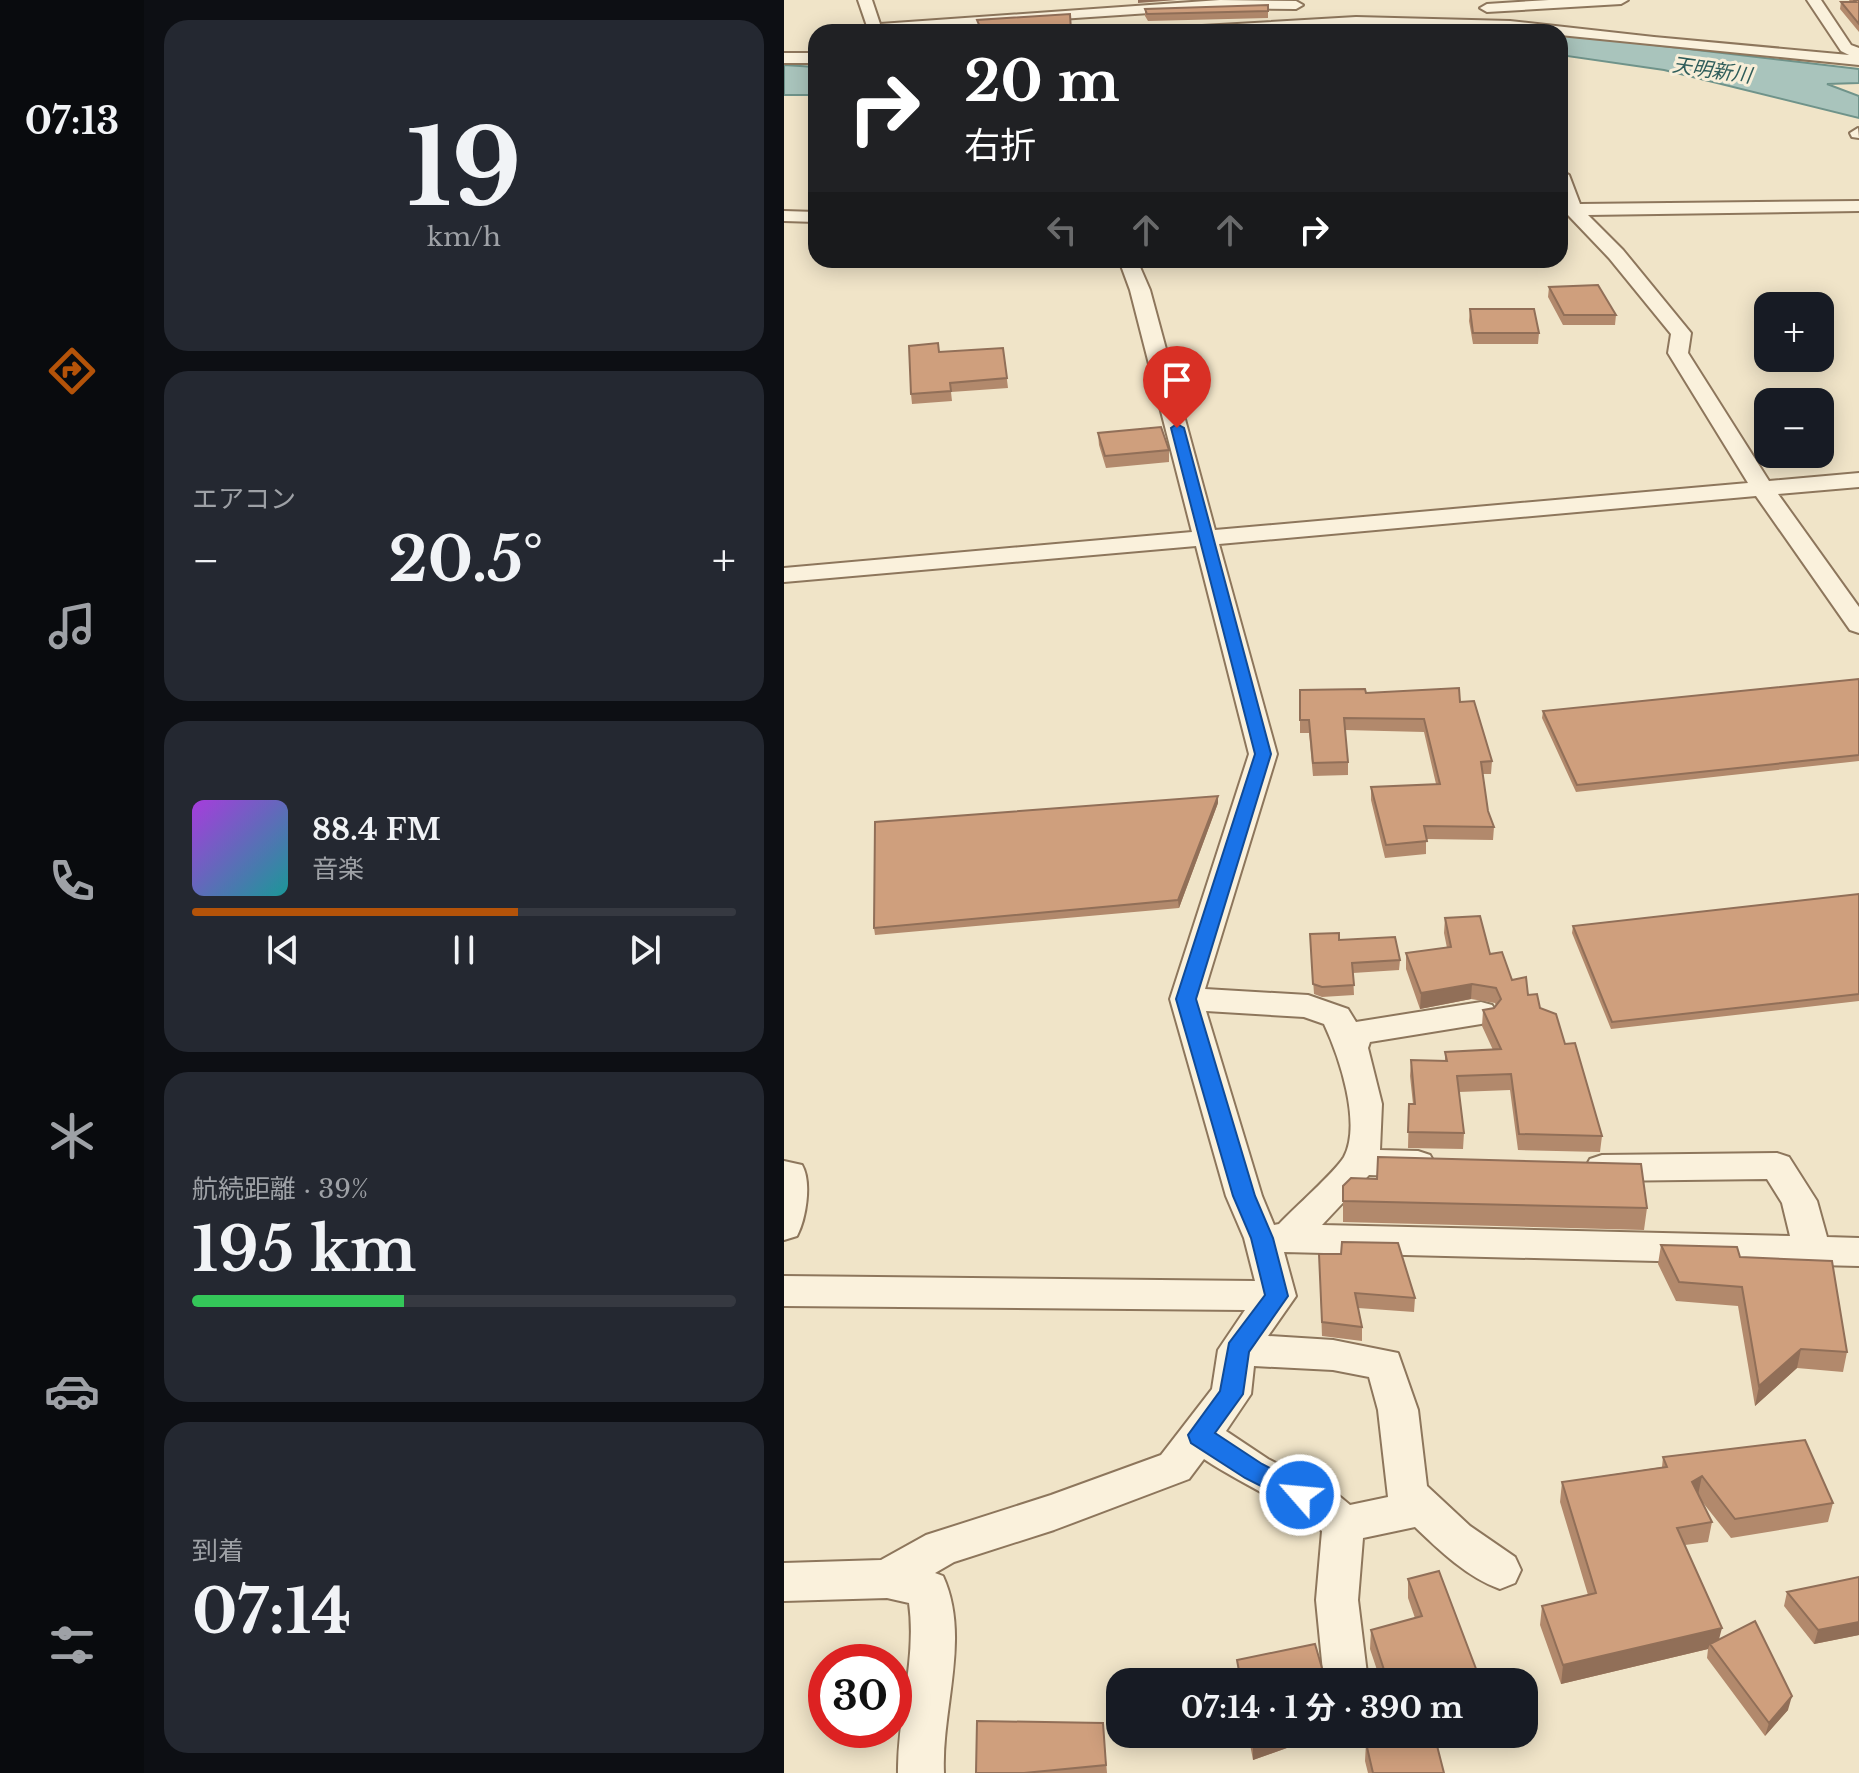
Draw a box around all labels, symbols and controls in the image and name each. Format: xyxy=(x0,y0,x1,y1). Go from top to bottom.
text: 20 m xyxy=(964,47,1120,116)
water label: 天明新川 xyxy=(1671,53,1755,88)
icon: right xyxy=(832,56,936,160)
text: 07:13 xyxy=(25,99,119,144)
text: 19 xyxy=(406,104,522,233)
text: 右折 xyxy=(964,123,1036,168)
icon: left xyxy=(1040,208,1084,252)
icon: ahead xyxy=(1124,208,1168,252)
icon: ahead xyxy=(1208,208,1252,252)
icon: right xyxy=(1292,208,1336,252)
text: km/h xyxy=(427,221,501,253)
map controls xyxy=(1754,292,1834,468)
button: + xyxy=(1754,292,1834,372)
icon: directions xyxy=(44,343,100,399)
pin xyxy=(1143,346,1211,428)
icon: arrive xyxy=(1155,358,1199,402)
button: − xyxy=(1754,388,1834,468)
text: エアコン xyxy=(192,483,296,515)
text: 20.5° xyxy=(389,523,543,597)
text: − xyxy=(192,533,220,588)
text: + xyxy=(712,533,736,588)
icon: music xyxy=(44,598,100,654)
text: 88.4 FM xyxy=(312,811,441,848)
icon: phone xyxy=(44,853,100,909)
text: 音楽 xyxy=(312,853,364,885)
icon: previous xyxy=(261,928,305,972)
icon: pause xyxy=(442,928,486,972)
icon: next xyxy=(623,928,667,972)
icon: climate xyxy=(44,1108,100,1164)
text: 航続距離 · 39% xyxy=(192,1173,369,1205)
text: 195 km xyxy=(192,1213,416,1287)
icon: car xyxy=(44,1363,100,1419)
position arrow xyxy=(1258,1453,1342,1537)
text: 到着 xyxy=(192,1535,244,1567)
text: 07:14 xyxy=(192,1575,351,1649)
icon: filters xyxy=(44,1617,100,1673)
speed limit sign: 30 xyxy=(808,1644,912,1748)
text: 07:14 · 1 分 · 390 m xyxy=(1181,1689,1463,1726)

